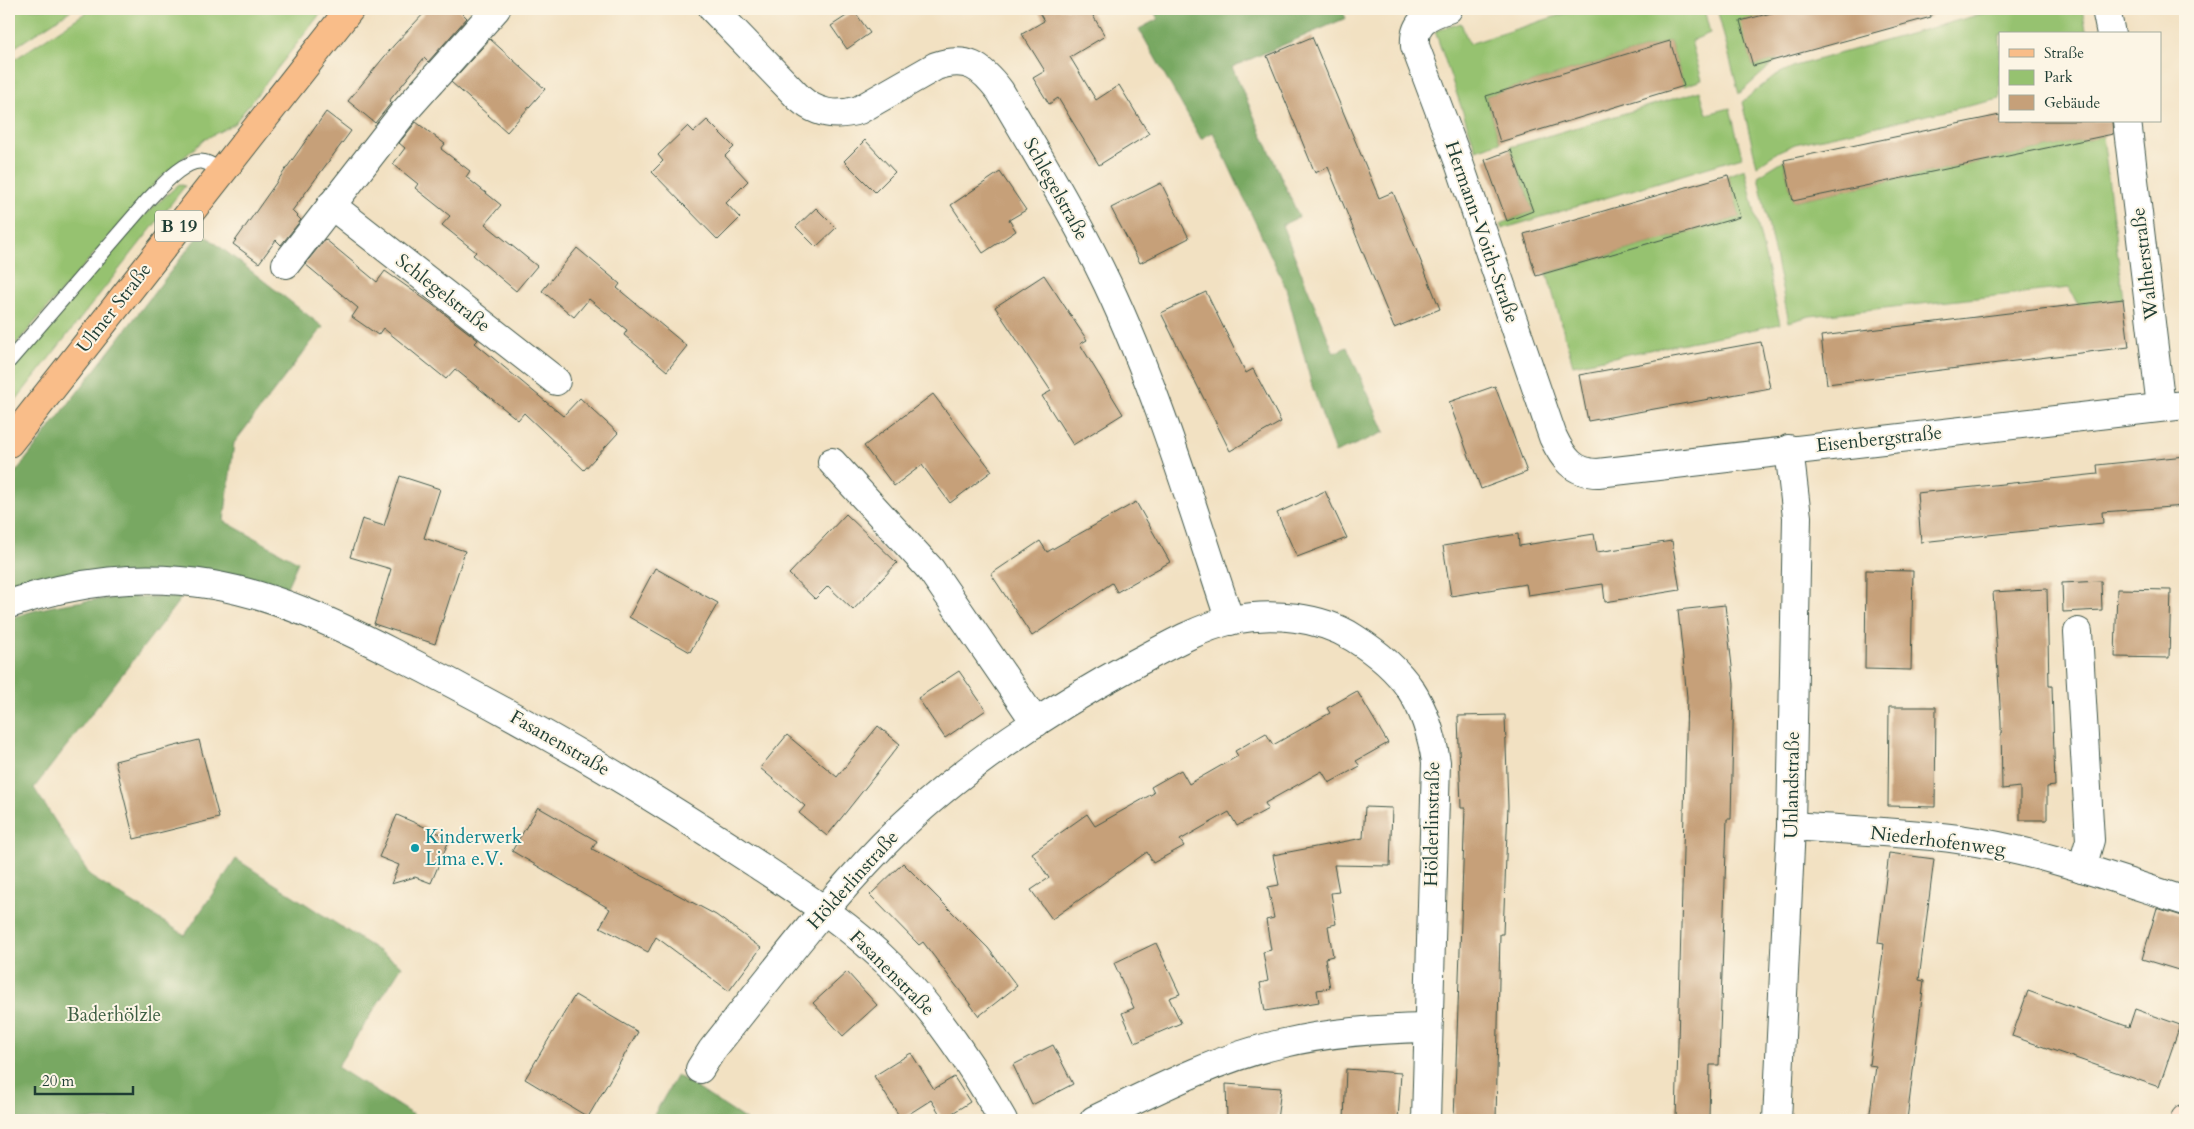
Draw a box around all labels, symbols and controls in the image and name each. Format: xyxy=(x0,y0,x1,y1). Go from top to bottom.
legend xyxy=(1999,32,2162,122)
text: Straße xyxy=(2044,43,2084,63)
text: Park xyxy=(2044,67,2073,87)
text: Gebäude xyxy=(2044,93,2101,113)
street label: Schlegelstraße xyxy=(1017,133,1095,245)
street label: Hermann-Voith-Straße xyxy=(1439,138,1525,326)
street label: Waltherstraße xyxy=(2125,206,2165,323)
road number: B 19 xyxy=(155,210,203,242)
street label: Schlegelstraße xyxy=(390,248,496,338)
street label: Ulmer Straße xyxy=(71,258,157,358)
street label: Eisenbergstraße xyxy=(1815,419,1943,459)
street label: Fasanenstraße xyxy=(505,704,615,782)
street label: Uhlandstraße xyxy=(1778,731,1806,839)
street label: Hölderlinstraße xyxy=(1418,761,1446,887)
street label: Niederhofenweg xyxy=(1869,820,2008,862)
place label: Kinderwerk Lima e.V. xyxy=(425,824,523,872)
street label: Hölderlinstraße xyxy=(801,825,905,935)
marker: Kinderwerk Lima e.V. xyxy=(409,842,421,854)
street label: Fasanenstraße xyxy=(843,924,941,1022)
park label: Baderhölzle xyxy=(67,1002,161,1028)
scale bar xyxy=(35,1064,132,1096)
text: 20 m xyxy=(42,1071,74,1091)

